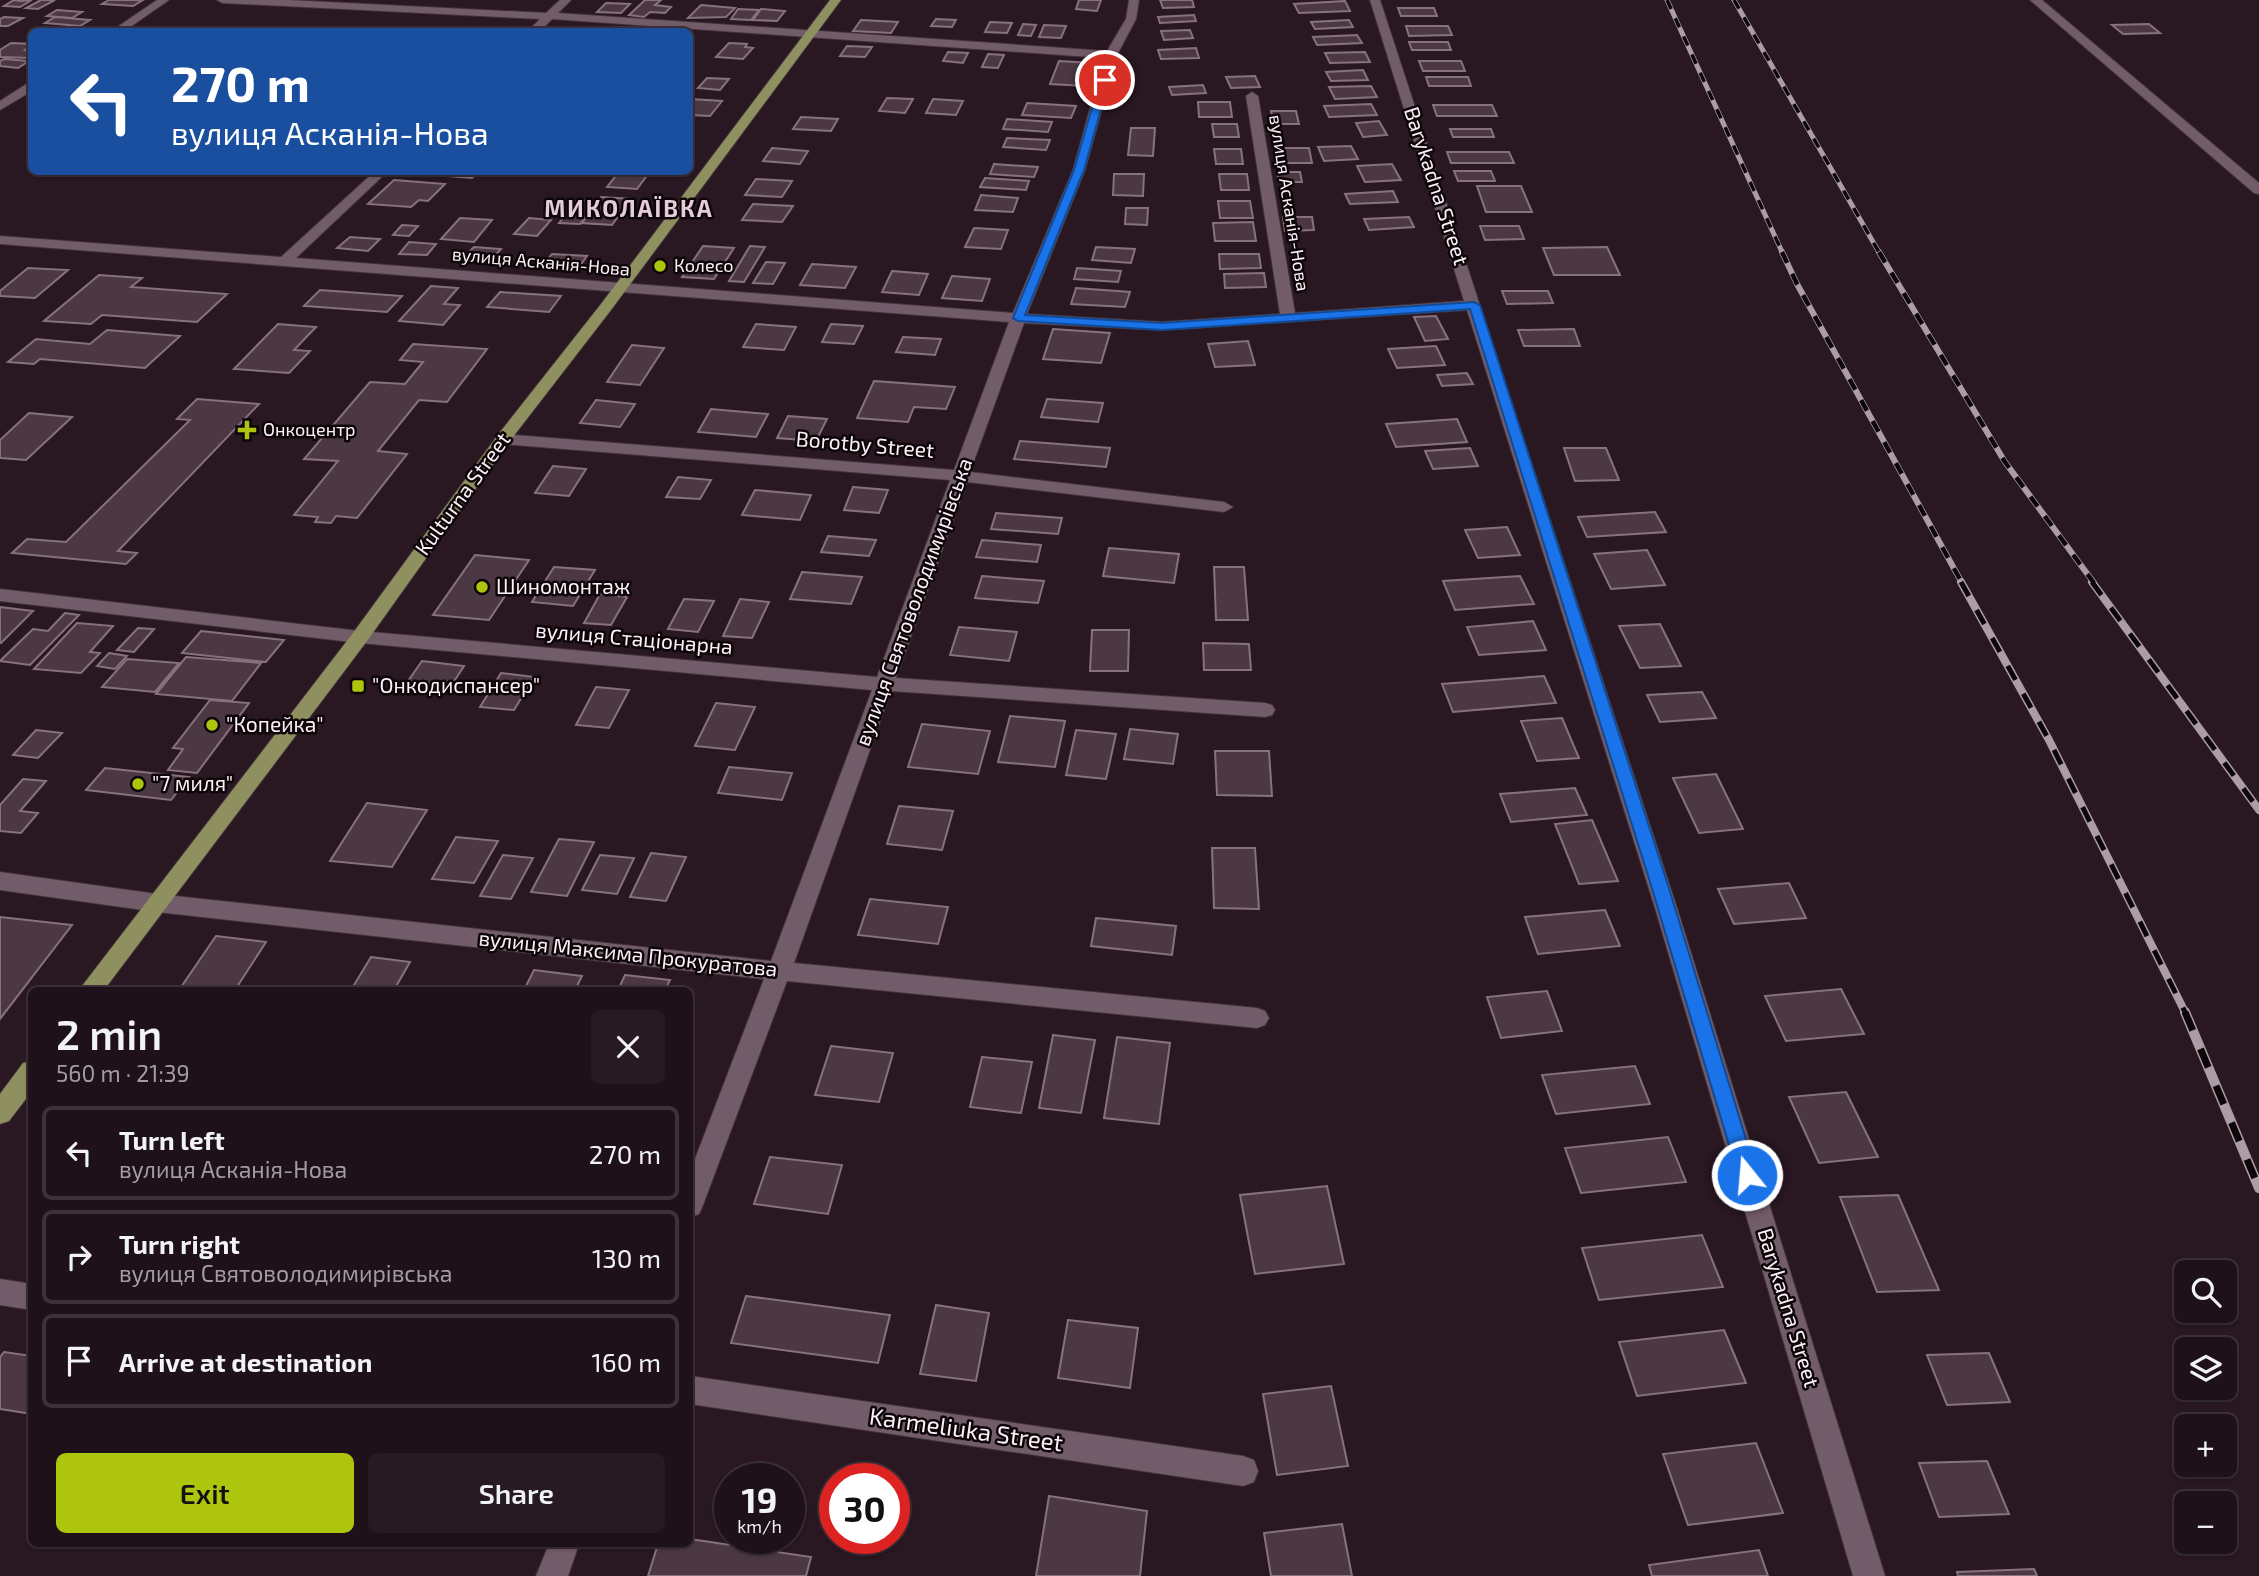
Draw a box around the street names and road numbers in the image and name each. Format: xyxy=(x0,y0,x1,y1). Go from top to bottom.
street label: Barykadna Street xyxy=(1400,103,1475,268)
street label: вулиця Асканія-Нова xyxy=(1265,113,1315,293)
street label: вулиця Асканія-Нова xyxy=(451,242,631,280)
street label: Borotby Street xyxy=(795,425,935,462)
street label: Kulturna Street xyxy=(409,427,515,559)
street label: вулиця Святоволодимирівська xyxy=(849,454,977,749)
street label: вулиця Стаціонарна xyxy=(534,616,734,660)
street label: вулиця Максима Прокуратова xyxy=(477,924,779,982)
street label: Barykadna Street xyxy=(1753,1225,1826,1390)
street label: Karmeliuka Street xyxy=(868,1401,1065,1456)

